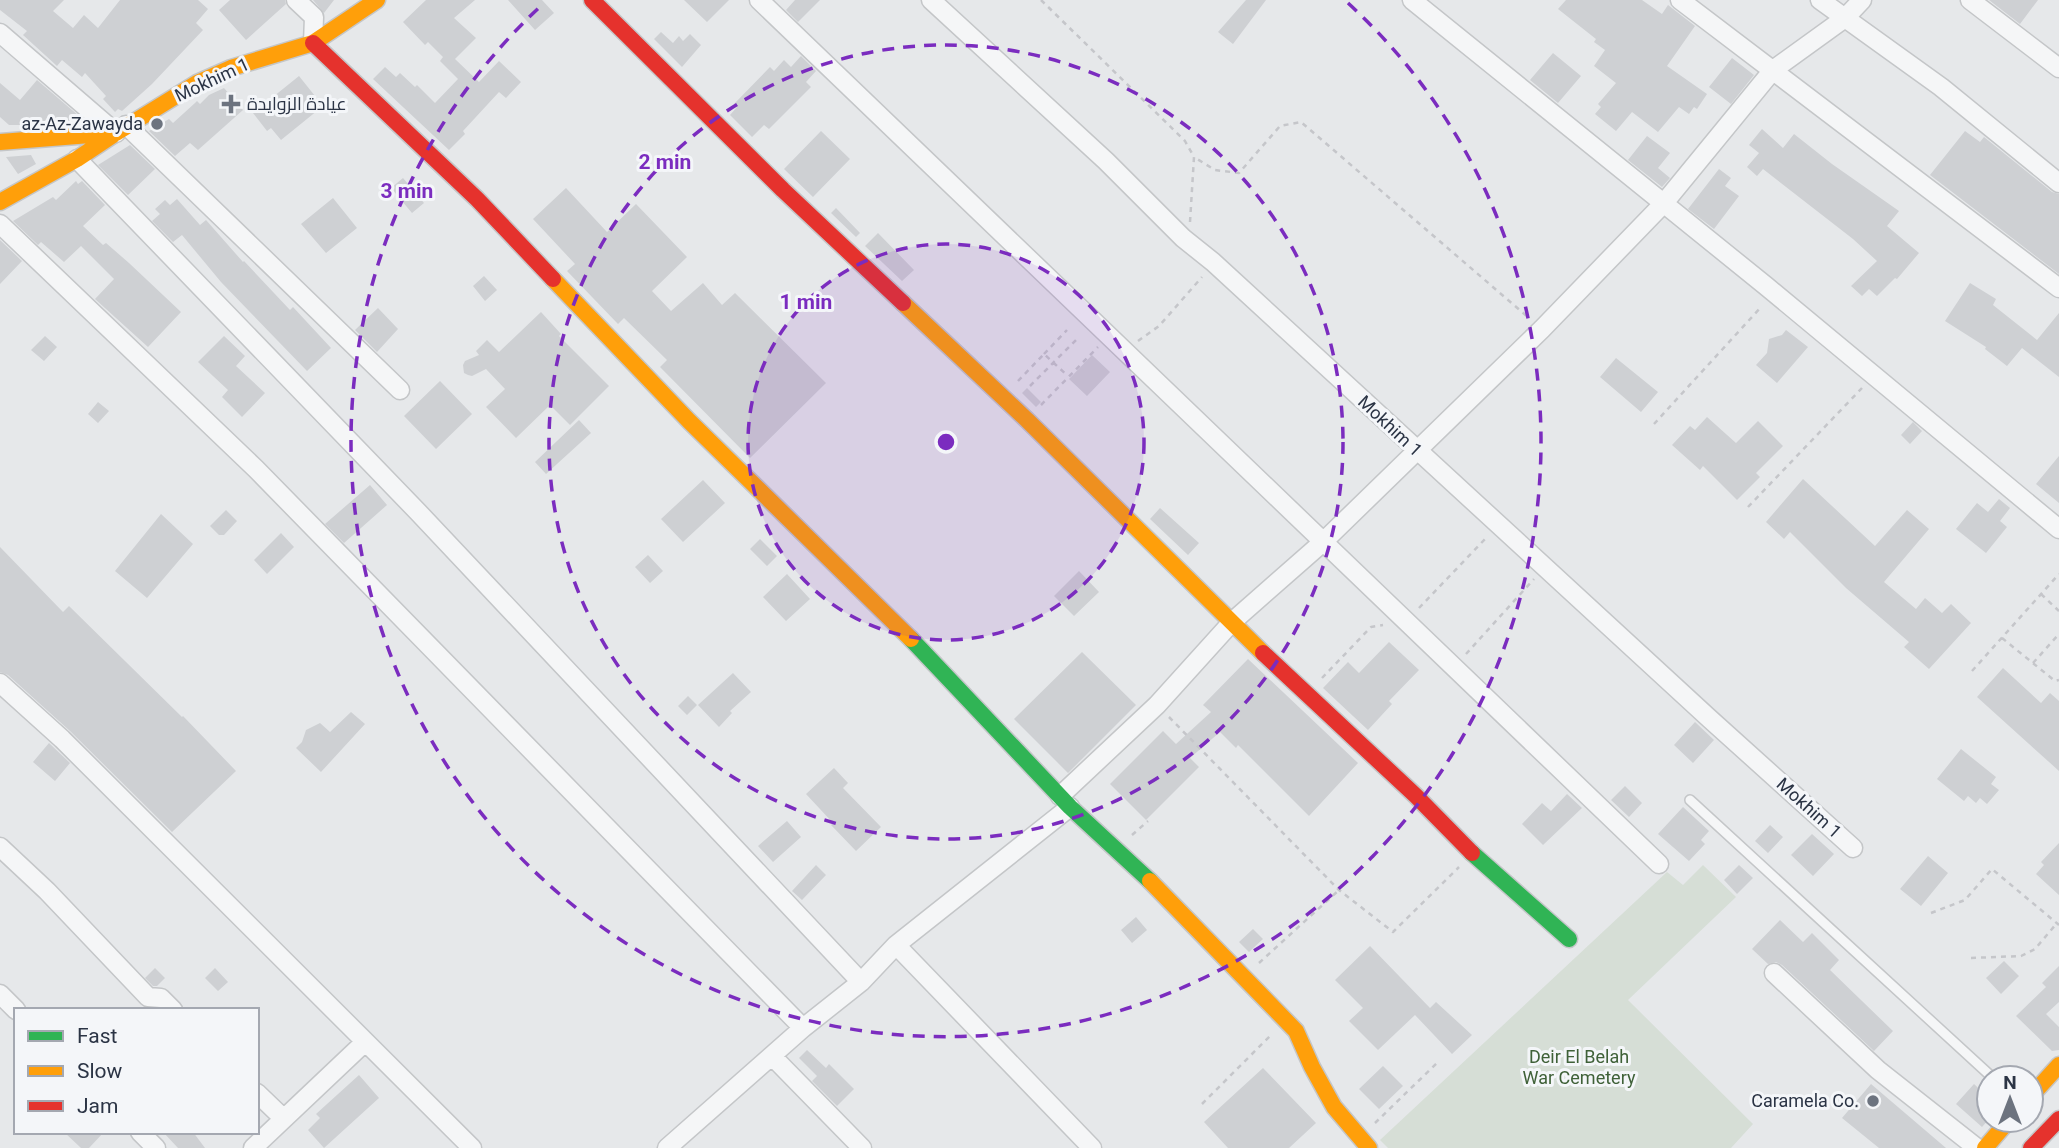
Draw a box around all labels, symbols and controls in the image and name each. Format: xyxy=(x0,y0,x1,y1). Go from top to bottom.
street label: Mokhim 1 xyxy=(171,53,252,106)
place label: عيادة الزوايدة xyxy=(247,93,347,115)
marker: عيادة الزوايدة xyxy=(221,94,241,114)
place label: az-Az-Zawayda xyxy=(21,113,143,134)
marker: az-Az-Zawayda xyxy=(149,116,165,132)
text: 2 min xyxy=(639,150,691,174)
text: 3 min xyxy=(381,179,433,203)
text: 1 min xyxy=(780,290,832,314)
street label: Mokhim 1 xyxy=(1354,391,1427,461)
centre of rings xyxy=(934,430,958,454)
street label: Mokhim 1 xyxy=(1773,773,1846,842)
legend xyxy=(14,1008,259,1134)
text: Fast xyxy=(77,1024,118,1048)
park label: Deir El Belah War Cemetery xyxy=(1523,1046,1636,1088)
text: Slow xyxy=(77,1059,123,1083)
north arrow xyxy=(1975,1064,2045,1134)
text: N xyxy=(2003,1071,2017,1094)
place label: Caramela Co. xyxy=(1751,1090,1859,1111)
marker: Caramela Co. xyxy=(1865,1093,1881,1109)
text: Jam xyxy=(77,1094,118,1118)

